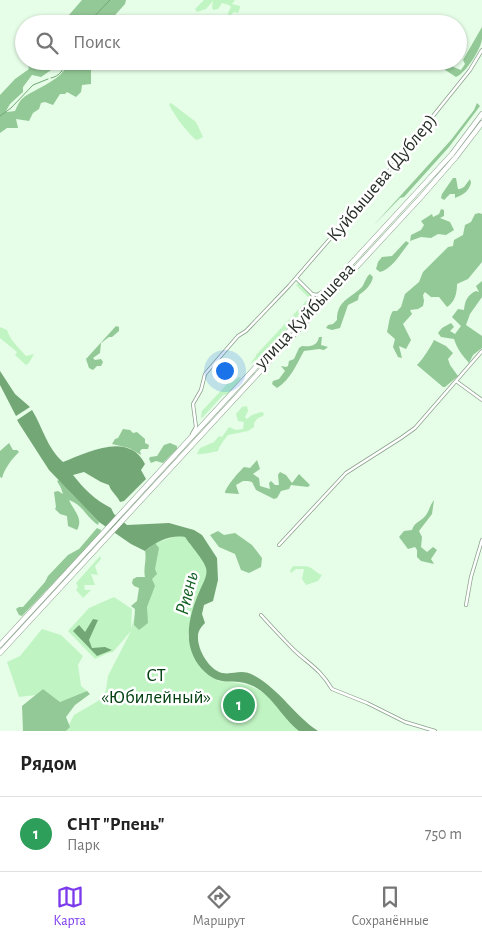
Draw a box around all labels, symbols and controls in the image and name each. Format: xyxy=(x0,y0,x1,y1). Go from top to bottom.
search box xyxy=(15,15,467,70)
icon: search xyxy=(33,29,61,57)
text: Поиск xyxy=(73,33,120,52)
street label: Куйбышева (Дублер) xyxy=(323,111,441,245)
street label: улица Куйбышева xyxy=(251,259,359,373)
your location xyxy=(212,358,238,384)
water label: Рпень xyxy=(172,570,202,617)
park label: СТ «Юбилейный» xyxy=(101,666,211,707)
pin: 1 xyxy=(223,686,255,724)
text: Рядом xyxy=(20,753,77,774)
text: СНТ "Рпень" xyxy=(67,815,164,834)
text: 1 xyxy=(33,826,39,842)
text: 750 m xyxy=(425,826,462,842)
text: Парк xyxy=(67,837,100,853)
tab: Карта xyxy=(53,883,86,930)
tab: Маршрут xyxy=(192,883,245,930)
tab: Сохранённые xyxy=(351,883,429,930)

